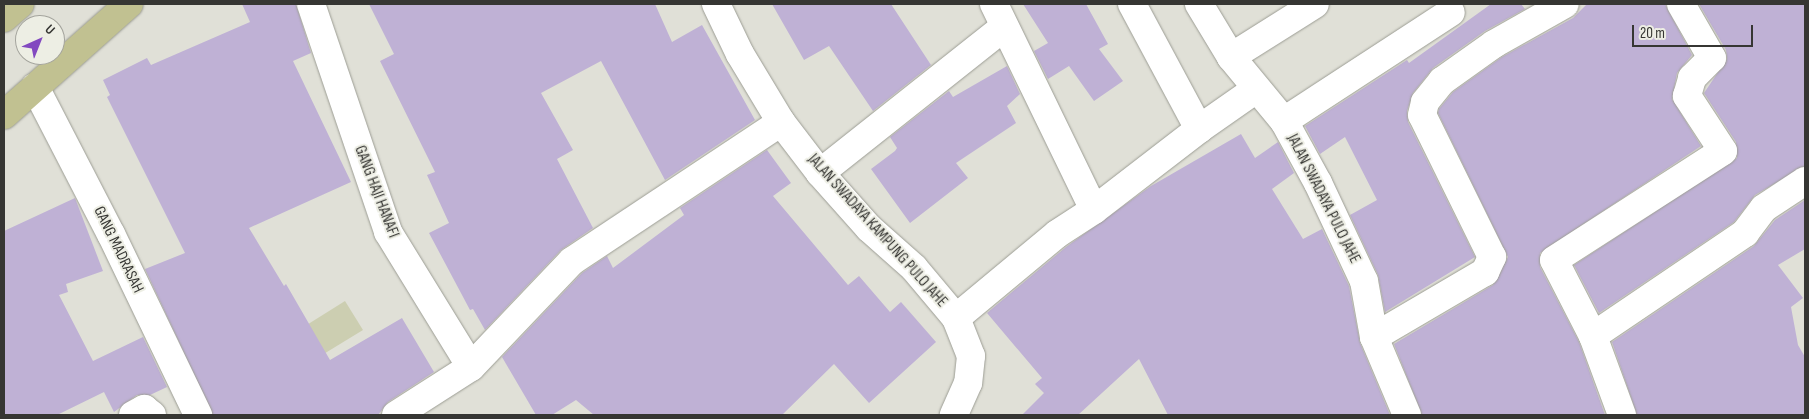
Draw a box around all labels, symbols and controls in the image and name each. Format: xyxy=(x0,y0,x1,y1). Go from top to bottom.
north arrow xyxy=(15,15,65,65)
scale bar xyxy=(1634,15,1755,47)
text: U xyxy=(42,21,59,38)
text: 20 m xyxy=(1640,24,1665,43)
street label: JALAN SWADAYA PULO JAHE xyxy=(1282,131,1364,267)
street label: GANG HAJI HANAFI xyxy=(350,143,402,241)
street label: JALAN SWADAYA KAMPUNG PULO JAHE xyxy=(803,151,951,311)
street label: GANG MADRASAH xyxy=(89,204,147,296)

